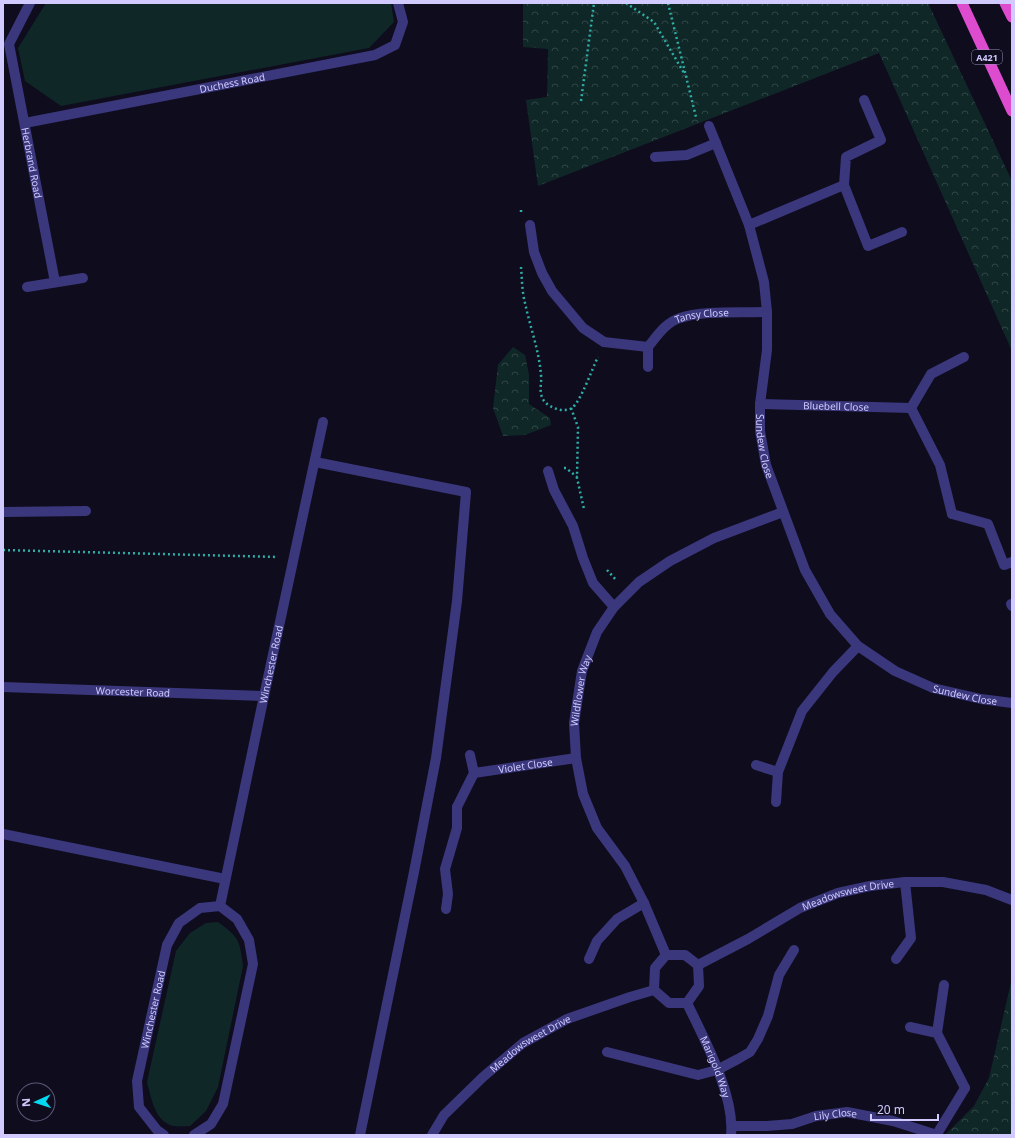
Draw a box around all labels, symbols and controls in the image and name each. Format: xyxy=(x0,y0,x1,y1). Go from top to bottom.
road number: A421 xyxy=(972,50,1002,64)
street label: Duchess Road xyxy=(198,70,266,96)
street label: Herbrand Road xyxy=(18,126,46,199)
street label: Tansy Close xyxy=(673,305,729,326)
street label: Bluebell Close xyxy=(803,398,869,414)
street label: Sundew Close xyxy=(753,414,778,481)
street label: Winchester Road xyxy=(256,624,286,705)
street label: Wildflower Way xyxy=(567,652,595,727)
street label: Sundew Close xyxy=(931,681,998,708)
street label: Worcester Road xyxy=(95,683,170,700)
street label: Violet Close xyxy=(497,754,554,776)
street label: Meadowsweet Drive xyxy=(800,876,895,914)
street label: Winchester Road xyxy=(137,969,168,1050)
street label: Meadowsweet Drive xyxy=(487,1011,573,1075)
street label: Marigold Way xyxy=(697,1034,734,1100)
north arrow xyxy=(16,1082,56,1122)
scale bar xyxy=(871,1096,938,1122)
text: N xyxy=(18,1098,33,1107)
text: 20 m xyxy=(877,1101,905,1118)
street label: Lily Close xyxy=(813,1105,859,1123)

